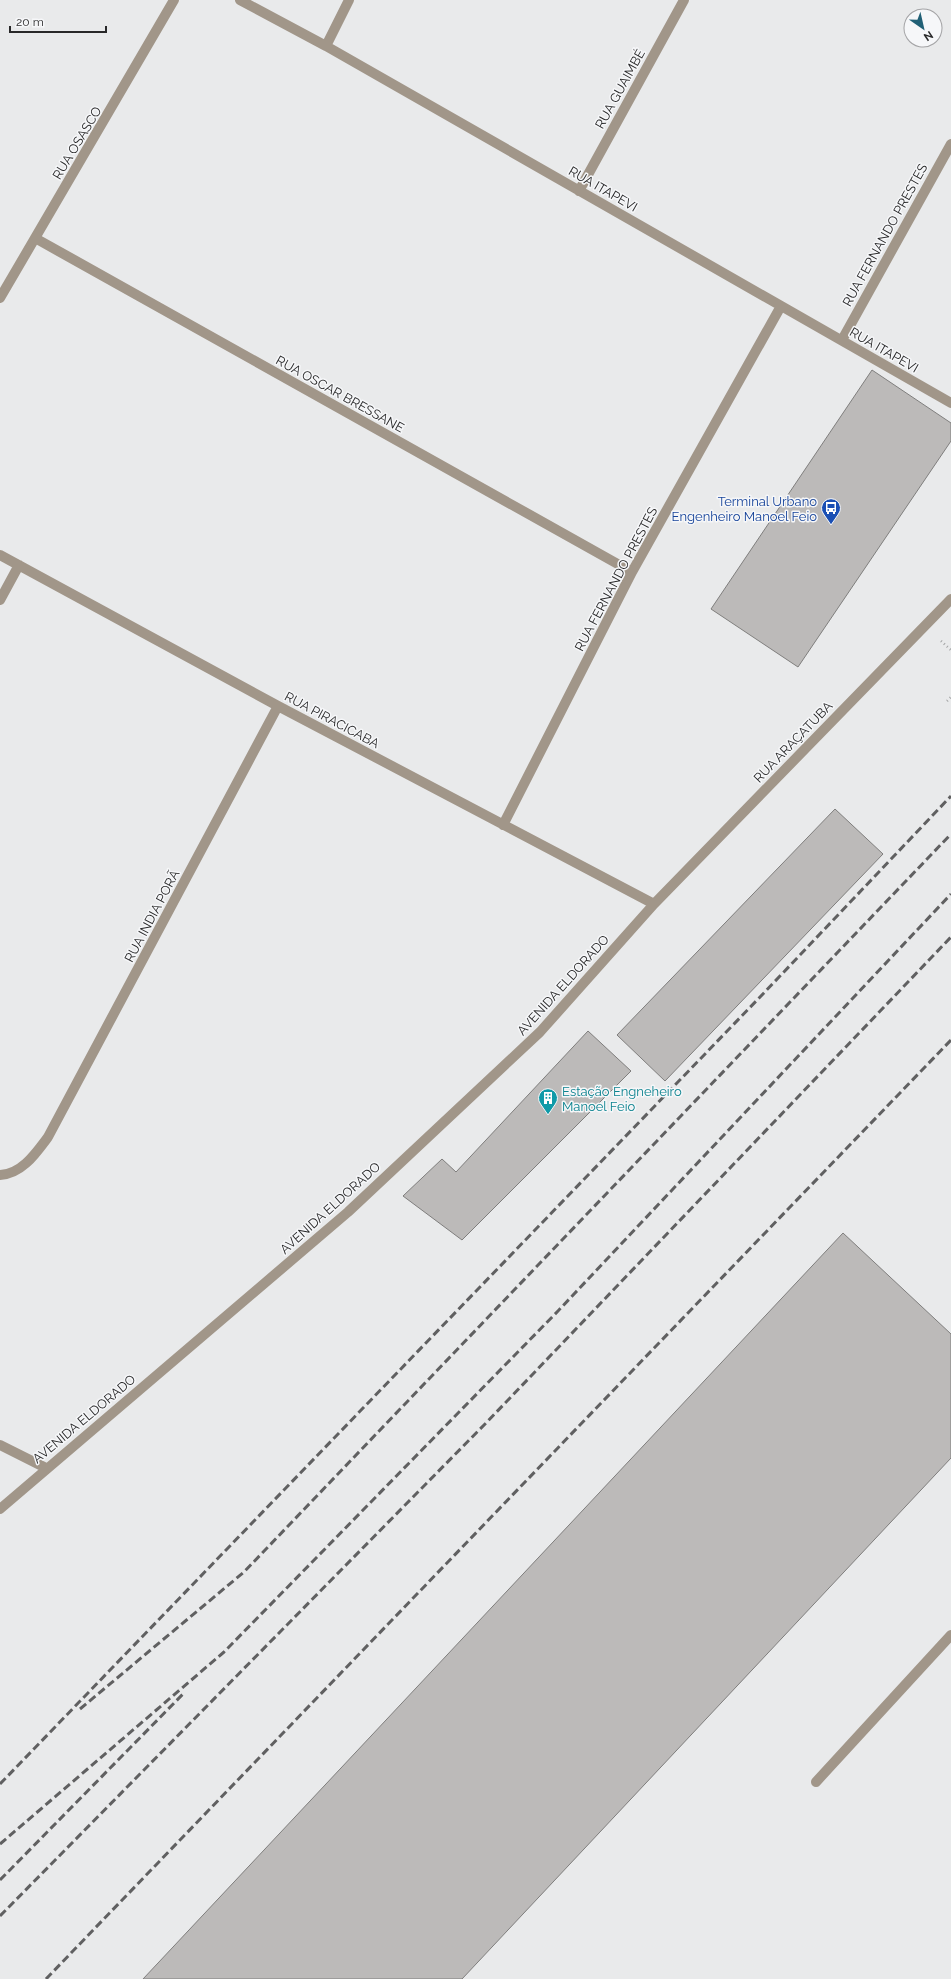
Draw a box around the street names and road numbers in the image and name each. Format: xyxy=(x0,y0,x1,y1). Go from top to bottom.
street label: RUA GUAIMBÉ xyxy=(592,47,648,131)
street label: RUA OSASCO xyxy=(49,104,105,182)
street label: RUA FERNANDO PRESTES xyxy=(839,161,931,309)
street label: RUA ITAPEVI xyxy=(566,163,640,215)
street label: RUA ITAPEVI xyxy=(847,324,921,376)
street label: RUA OSCAR BRESSANE xyxy=(273,353,407,436)
street label: RUA FERNANDO PRESTES xyxy=(572,504,660,654)
street label: RUA PIRACICABA xyxy=(282,689,382,751)
street label: RUA ARAÇATUBA xyxy=(751,698,836,786)
street label: RUA INDIA PORÃ xyxy=(121,867,183,965)
street label: AVENIDA ELDORADO xyxy=(514,932,612,1038)
street label: AVENIDA ELDORADO xyxy=(277,1159,383,1257)
street label: AVENIDA ELDORADO xyxy=(30,1371,139,1466)

